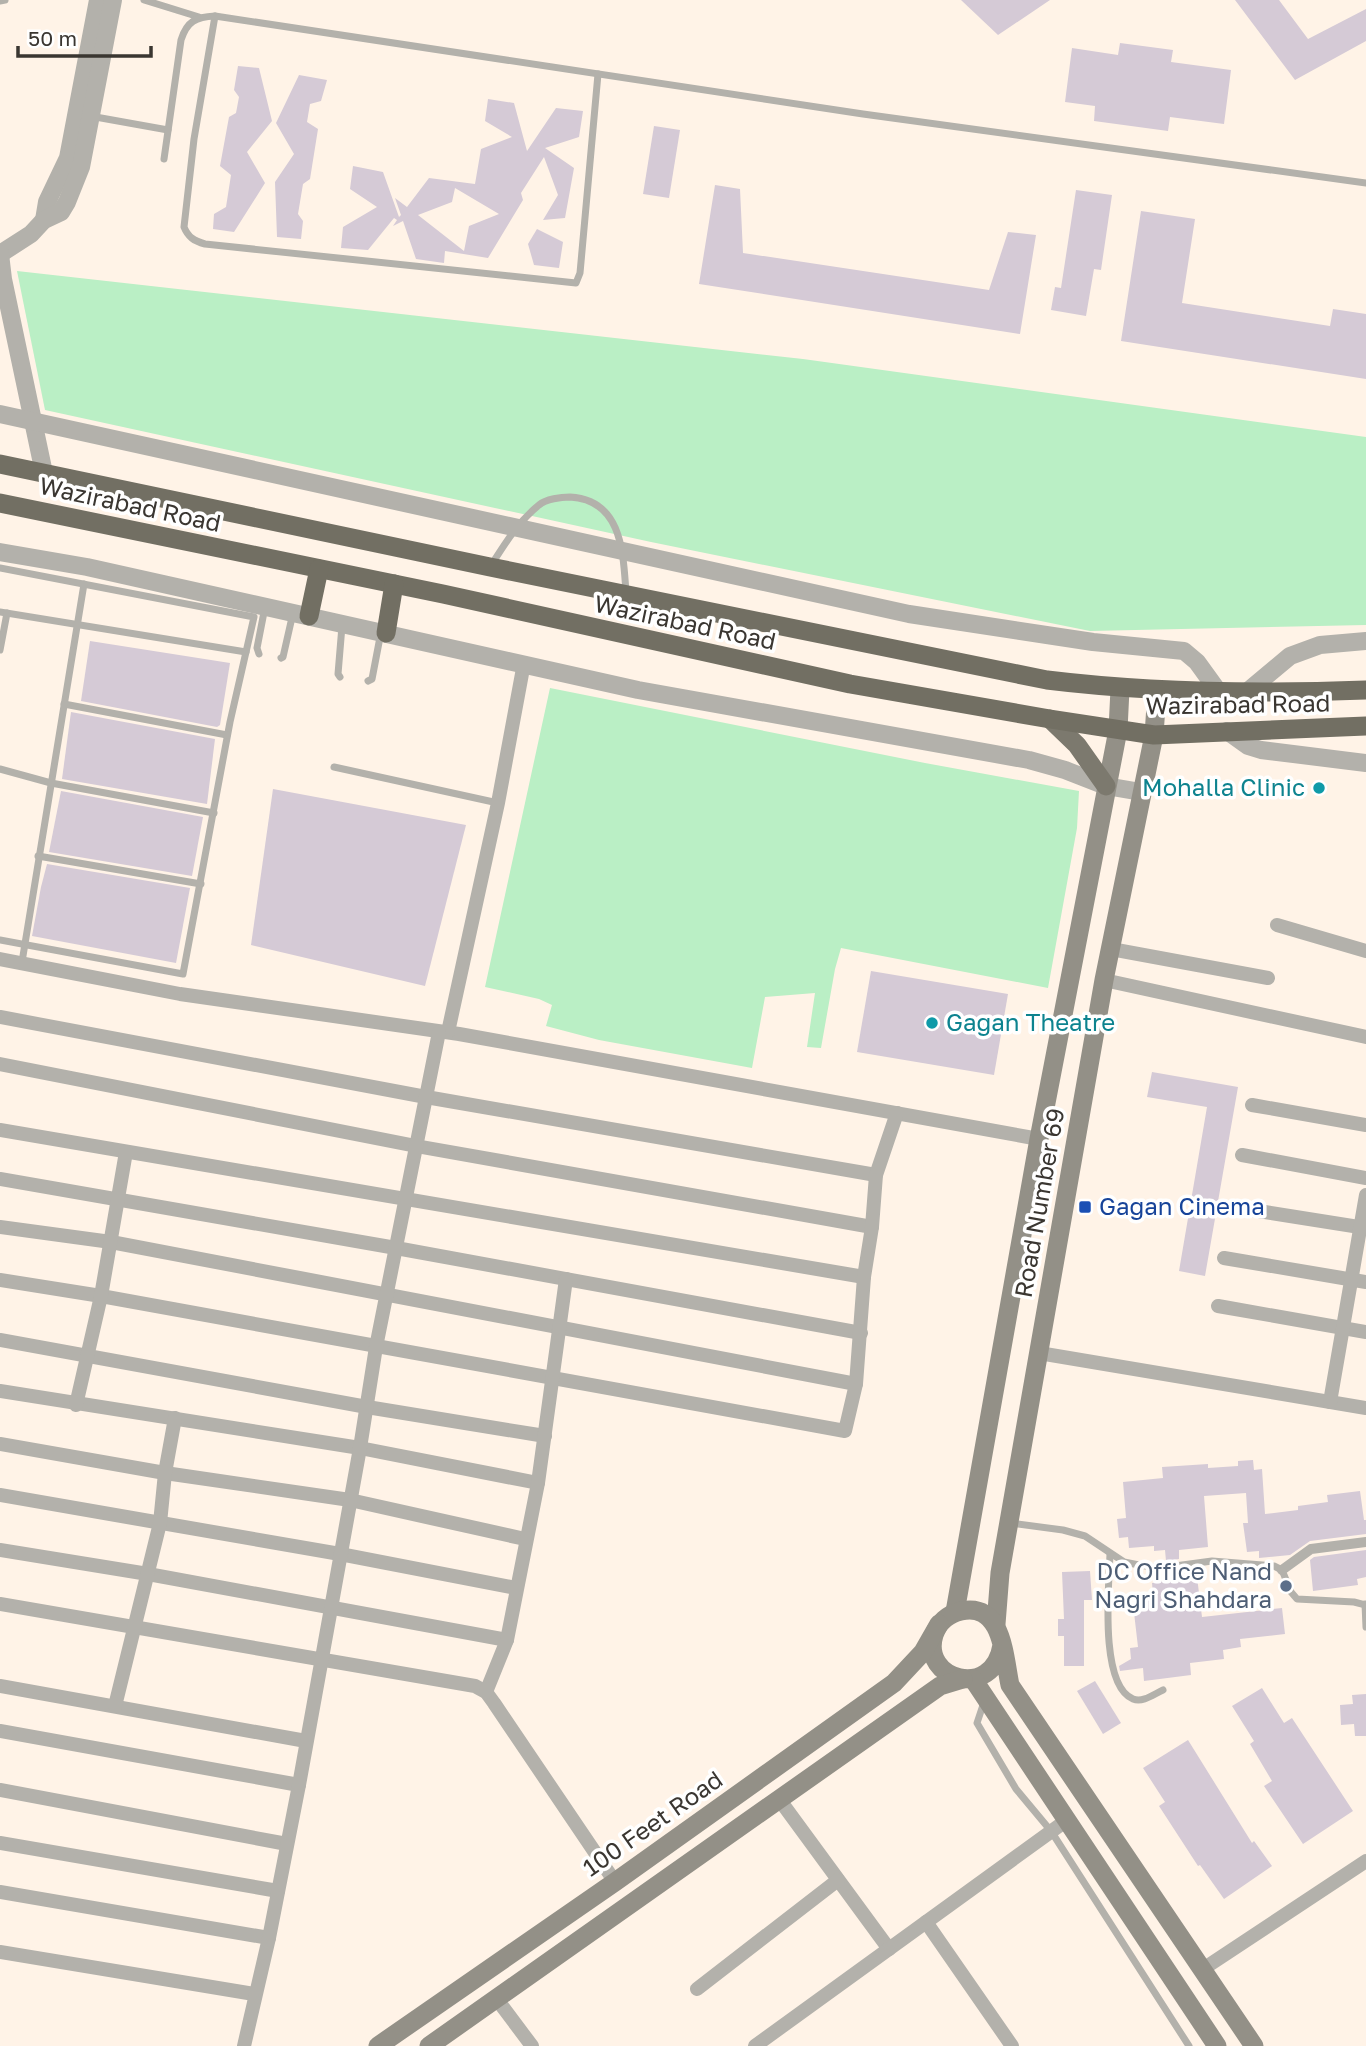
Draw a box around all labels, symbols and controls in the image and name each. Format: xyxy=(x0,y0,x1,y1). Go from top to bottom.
scale bar xyxy=(18,14,150,58)
text: 50 m xyxy=(28,25,77,51)
street label: Wazirabad Road xyxy=(37,470,224,537)
street label: Wazirabad Road xyxy=(592,588,779,655)
street label: Wazirabad Road xyxy=(1145,687,1331,720)
place label: Mohalla Clinic xyxy=(1142,772,1305,801)
marker: Mohalla Clinic xyxy=(1311,780,1327,796)
place label: Gagan Theatre xyxy=(946,1007,1115,1036)
marker: Gagan Theatre xyxy=(924,1015,940,1031)
street label: Road Number 69 xyxy=(1008,1106,1069,1300)
place label: Gagan Cinema xyxy=(1099,1191,1265,1220)
marker: Gagan Cinema xyxy=(1077,1199,1093,1215)
place label: DC Office Nand Nagri Shahdara xyxy=(1094,1556,1272,1613)
marker: DC Office Nand Nagri Shahdara xyxy=(1278,1578,1294,1594)
street label: 100 Feet Road xyxy=(577,1764,727,1882)

